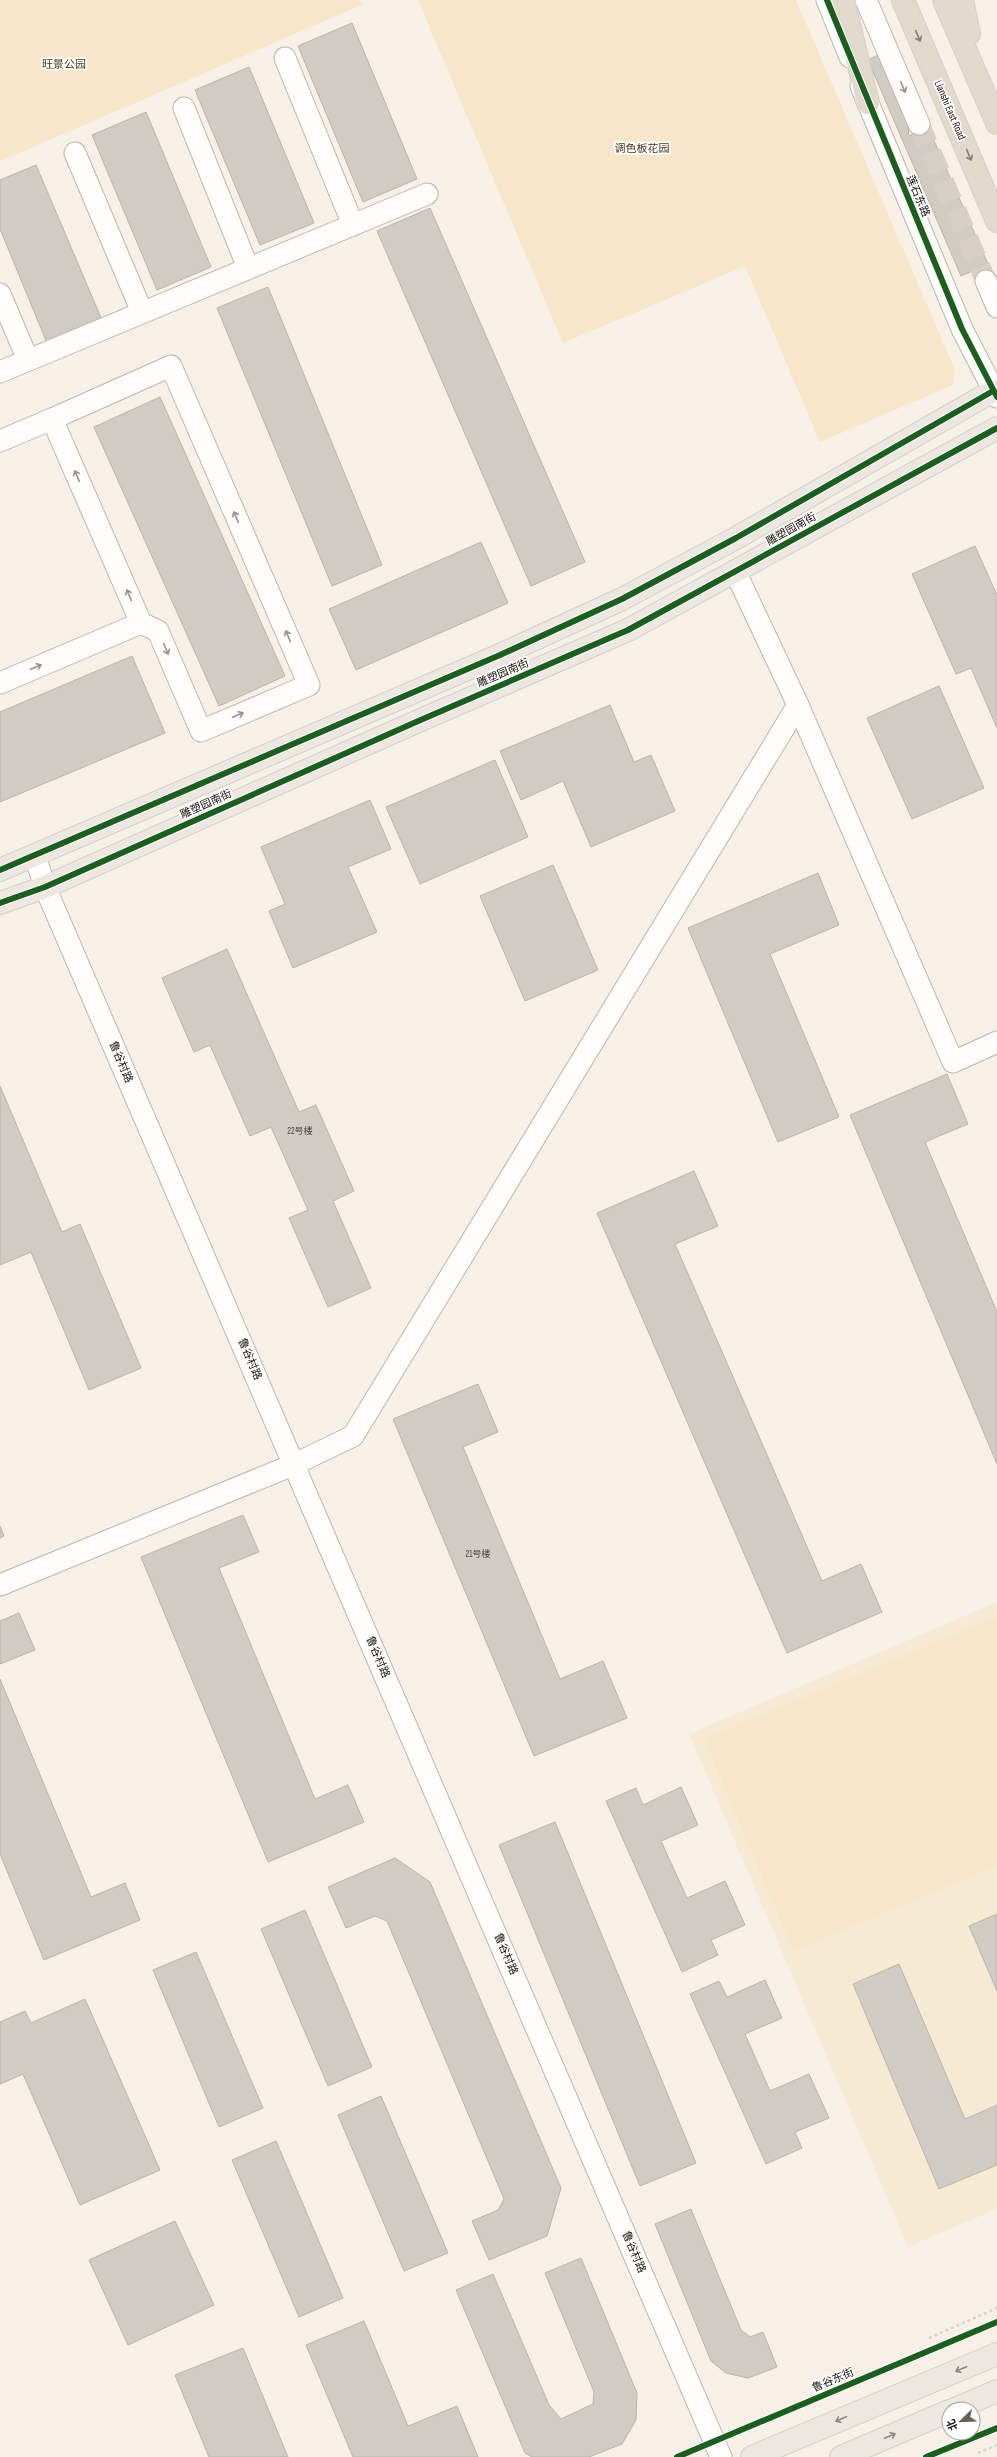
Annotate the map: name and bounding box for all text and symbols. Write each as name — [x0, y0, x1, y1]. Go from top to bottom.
one-way arrow — [915, 29, 922, 41]
park label: 旺景公园 — [42, 58, 86, 71]
street label: Lianshi East Road — [932, 78, 969, 142]
one-way arrow — [900, 81, 907, 93]
park label: 调色板花园 — [615, 142, 670, 155]
one-way arrow — [966, 149, 973, 161]
street label: 莲石东路 — [903, 173, 933, 219]
one-way arrow — [73, 470, 80, 482]
street label: 雕塑园南街 — [764, 510, 818, 548]
one-way arrow — [232, 511, 240, 523]
one-way arrow — [125, 590, 132, 602]
one-way arrow — [284, 631, 291, 643]
one-way arrow — [163, 642, 170, 654]
street label: 雕塑园南街 — [475, 656, 531, 690]
one-way arrow — [29, 663, 41, 671]
one-way arrow — [232, 711, 244, 718]
street label: 雕塑园南街 — [178, 787, 234, 821]
street label: 鲁谷村路 — [106, 1039, 136, 1085]
house number: 22号楼 — [287, 1126, 313, 1137]
street label: 鲁谷村路 — [235, 1336, 265, 1382]
house number: 21号楼 — [466, 1549, 490, 1560]
street label: 鲁谷村路 — [363, 1634, 393, 1680]
street label: 鲁谷村路 — [491, 1931, 521, 1977]
street label: 鲁谷村路 — [619, 2229, 649, 2275]
street label: 鲁谷东街 — [810, 2365, 856, 2395]
one-way arrow — [956, 2366, 968, 2373]
north arrow — [941, 2401, 981, 2441]
one-way arrow — [836, 2416, 848, 2424]
text: 北 — [944, 2417, 960, 2432]
one-way arrow — [883, 2432, 895, 2440]

